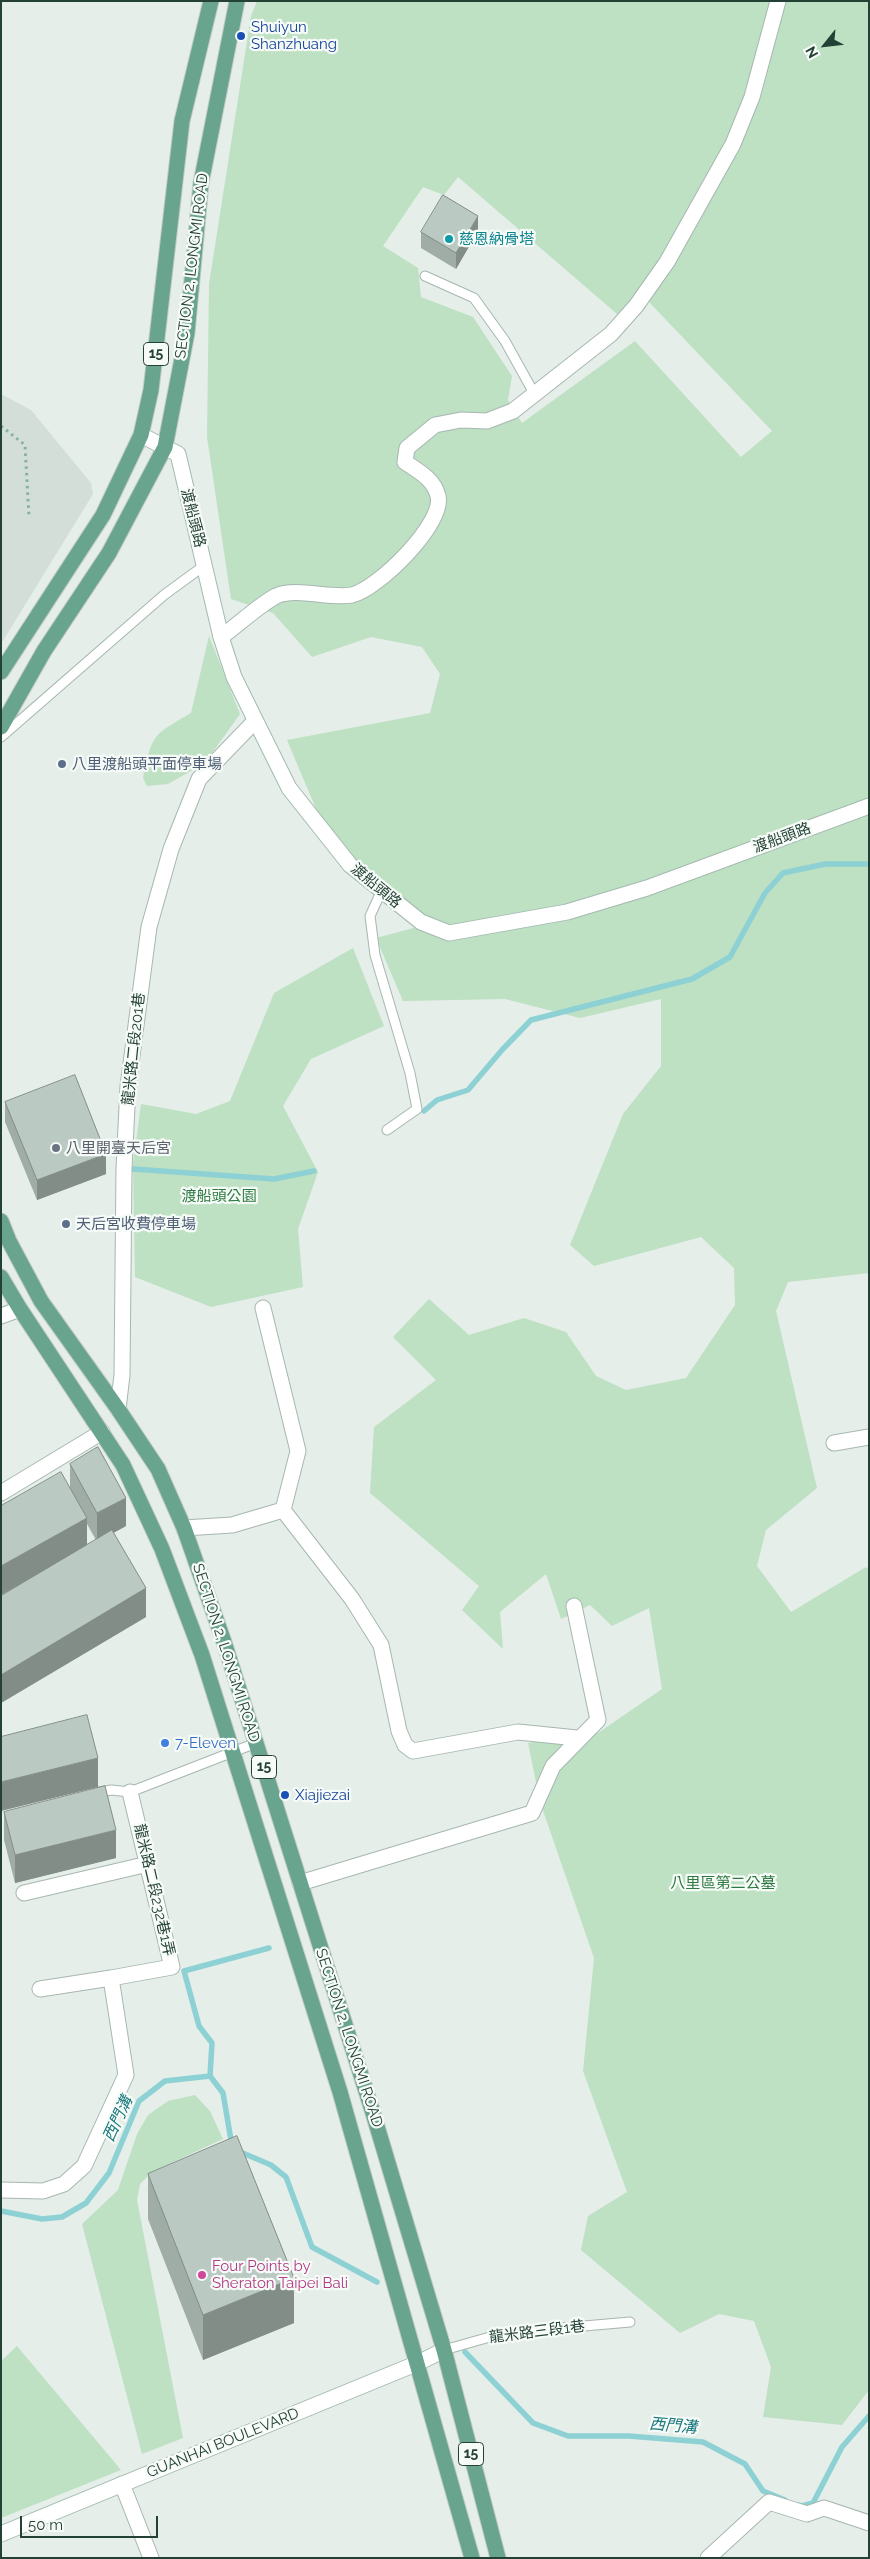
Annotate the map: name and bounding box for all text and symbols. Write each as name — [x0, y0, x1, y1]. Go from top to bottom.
place label: Shuiyun Shanzhuang — [251, 18, 337, 53]
north arrow — [800, 20, 850, 70]
marker: Shuiyun Shanzhuang — [235, 30, 247, 42]
text: N — [802, 44, 821, 61]
street label: SECTION 2, LONGMI ROAD — [172, 172, 212, 360]
place label: 慈恩納骨塔 — [459, 230, 534, 248]
marker: 慈恩納骨塔 — [443, 233, 455, 245]
road number: 15 — [144, 342, 168, 366]
street label: 渡船頭路 — [177, 487, 209, 549]
place label: 八里渡船頭平面停車場 — [72, 755, 222, 773]
marker: 八里渡船頭平面停車場 — [56, 758, 68, 770]
street label: 渡船頭路 — [751, 819, 813, 857]
street label: 渡船頭路 — [347, 860, 405, 912]
street label: 龍米路二段201巷 — [119, 992, 149, 1106]
place label: 八里開臺天后宮 — [66, 1139, 171, 1157]
marker: 八里開臺天后宮 — [50, 1142, 62, 1154]
park label: 渡船頭公園 — [182, 1187, 256, 1205]
place label: 天后宮收費停車場 — [76, 1215, 196, 1233]
marker: 天后宮收費停車場 — [60, 1218, 72, 1230]
street label: SECTION 2, LONGMI ROAD — [189, 1561, 263, 1745]
place label: 7-Eleven — [175, 1734, 236, 1752]
marker: 7-Eleven — [159, 1737, 171, 1749]
road number: 15 — [252, 1755, 276, 1778]
place label: Xiajiezai — [295, 1786, 350, 1804]
marker: Xiajiezai — [279, 1789, 291, 1801]
street label: 龍米路二段232巷1弄 — [130, 1822, 178, 1958]
park label: 八里區第二公墓 — [671, 1874, 775, 1892]
street label: SECTION 2, LONGMI ROAD — [312, 1946, 386, 2130]
water label: 西門溝 — [99, 2093, 137, 2145]
place label: Four Points by Sheraton Taipei Bali — [212, 2257, 348, 2292]
marker: Four Points by Sheraton Taipei Bali — [196, 2269, 208, 2281]
street label: 龍米路三段1巷 — [488, 2317, 586, 2347]
street label: GUANHAI BOULEVARD — [144, 2404, 302, 2482]
water label: 西門溝 — [648, 2414, 698, 2438]
road number: 15 — [458, 2442, 484, 2466]
scale bar — [22, 2506, 160, 2538]
text: 50 m — [28, 2516, 63, 2534]

